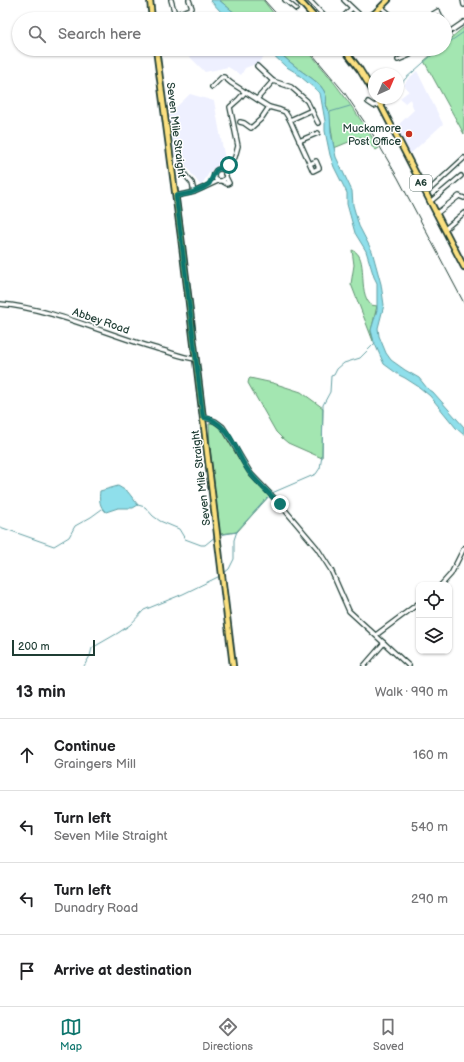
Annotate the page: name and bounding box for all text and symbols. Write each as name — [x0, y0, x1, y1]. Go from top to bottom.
search box — [12, 12, 452, 56]
icon: search — [26, 23, 48, 45]
text: Search here — [58, 25, 141, 44]
north arrow — [368, 68, 404, 104]
street label: Seven Mile Straight — [164, 82, 188, 179]
place label: Muckamore Post Office — [342, 122, 401, 148]
marker: Muckamore Post Office — [404, 129, 414, 139]
route start — [220, 156, 238, 174]
road number: A6 — [410, 175, 432, 191]
street label: Abbey Road — [71, 305, 131, 337]
street label: Seven Mile Straight — [189, 429, 213, 526]
route end — [271, 495, 289, 513]
map controls — [416, 582, 452, 654]
button: locate — [416, 582, 452, 618]
button: layers — [416, 618, 452, 654]
scale bar — [12, 638, 95, 657]
text: 200 m — [18, 640, 50, 653]
text: 13 min — [16, 682, 66, 702]
text: Walk · 990 m — [375, 684, 448, 700]
text: Continue — [54, 737, 116, 756]
icon: ahead — [16, 744, 38, 766]
text: 160 m — [413, 747, 448, 763]
text: Graingers Mill — [54, 756, 136, 772]
text: Turn left — [54, 809, 111, 828]
icon: left — [16, 816, 38, 838]
text: 540 m — [411, 819, 448, 835]
text: Seven Mile Straight — [54, 828, 168, 844]
text: Turn left — [54, 881, 111, 900]
icon: left — [16, 888, 38, 910]
text: 290 m — [411, 891, 448, 907]
text: Dunadry Road — [54, 900, 138, 916]
icon: arrive — [16, 960, 38, 982]
text: Arrive at destination — [54, 961, 192, 980]
tab: Map — [60, 1016, 82, 1053]
tab: Directions — [202, 1016, 253, 1053]
tab: Saved — [373, 1016, 404, 1053]

